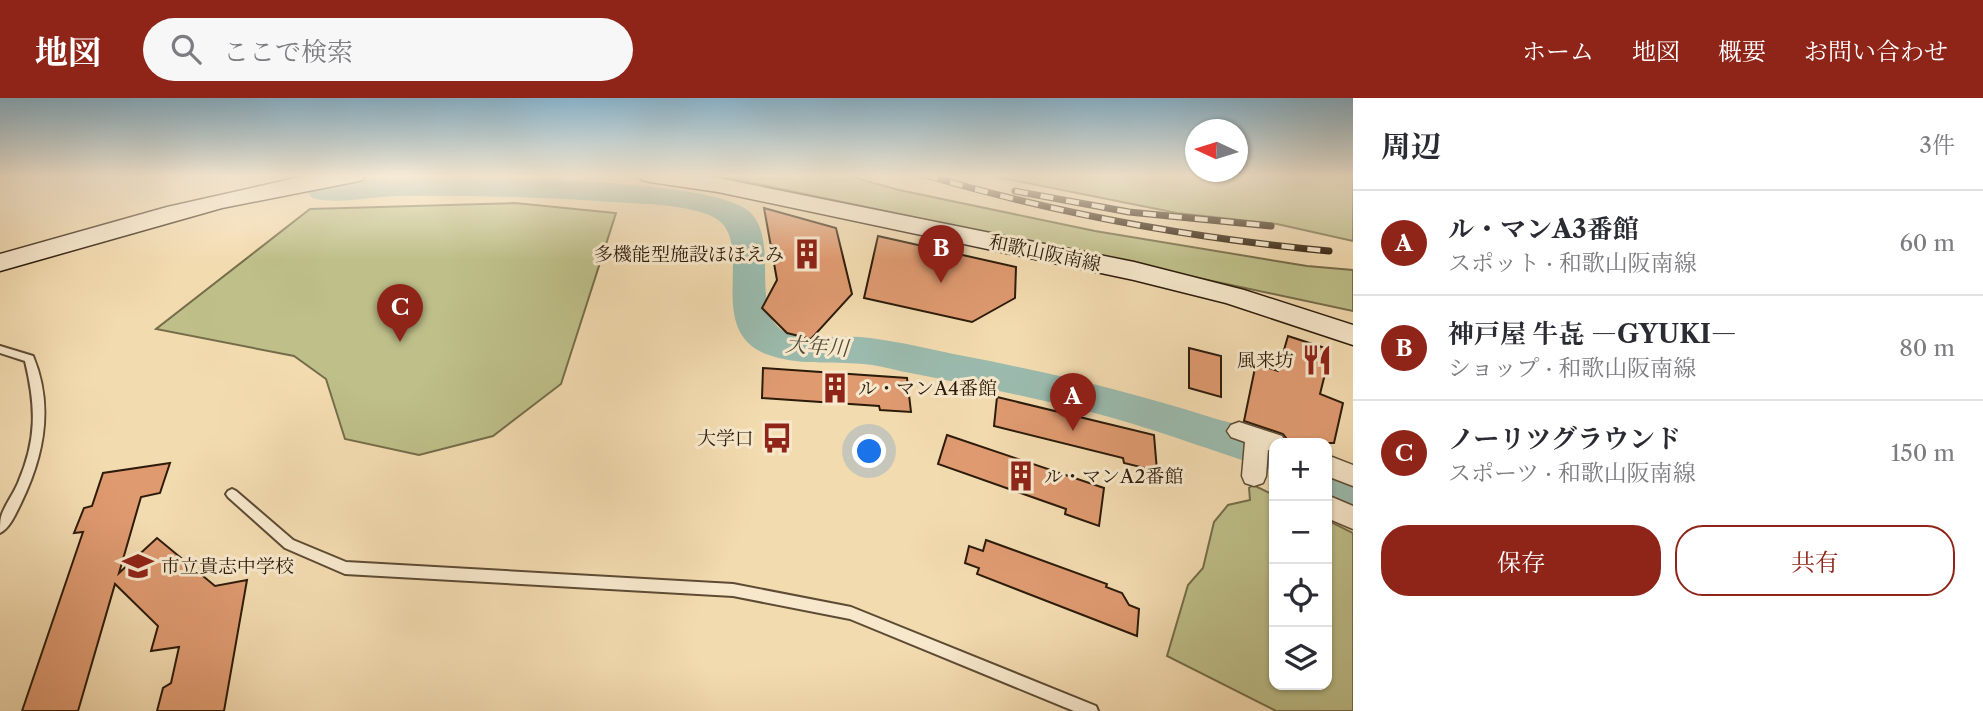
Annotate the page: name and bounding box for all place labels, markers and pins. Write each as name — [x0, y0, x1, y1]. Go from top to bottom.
pin: B — [918, 225, 964, 283]
building icon: 多機能型施設ほほえみ — [790, 237, 824, 271]
place label: 多機能型施設ほほえみ — [594, 243, 784, 266]
pin: C — [377, 284, 423, 342]
restaurant icon: 風来坊 — [1300, 343, 1334, 377]
place label: 風来坊 — [1237, 349, 1294, 372]
building icon: ル・マンA4番館 — [818, 371, 852, 405]
pin: A — [1050, 373, 1096, 431]
place label: ル・マンA4番館 — [858, 377, 997, 400]
bus stop icon: 大学口 — [760, 421, 794, 455]
place label: 大学口 — [697, 427, 754, 450]
building icon: ル・マンA2番館 — [1004, 459, 1038, 493]
place label: ル・マンA2番館 — [1044, 465, 1183, 488]
school or university icon: 市立貴志中学校 — [121, 549, 155, 583]
place label: 市立貴志中学校 — [161, 555, 294, 578]

